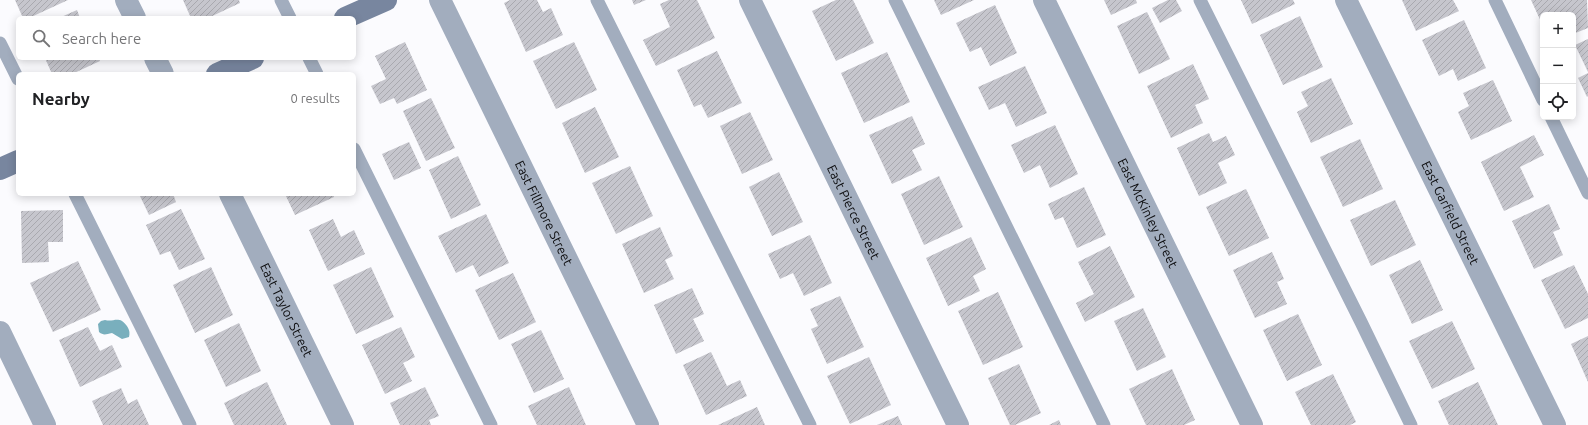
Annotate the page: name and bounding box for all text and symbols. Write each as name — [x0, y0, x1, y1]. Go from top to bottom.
map controls — [1540, 12, 1576, 120]
button: + — [1540, 12, 1576, 48]
search box — [16, 16, 356, 60]
icon: search — [30, 27, 52, 49]
text: Search here — [62, 30, 141, 47]
button: − — [1540, 48, 1576, 84]
button: locate — [1540, 84, 1576, 120]
text: Nearby — [32, 89, 90, 108]
text: 0 results — [290, 91, 340, 105]
street label: East McKinley Street — [1116, 156, 1181, 270]
street label: East Fillmore Street — [513, 158, 576, 268]
street label: East Garfield Street — [1419, 159, 1482, 267]
street label: East Pierce Street — [825, 163, 883, 261]
street label: East Taylor Street — [258, 261, 316, 359]

